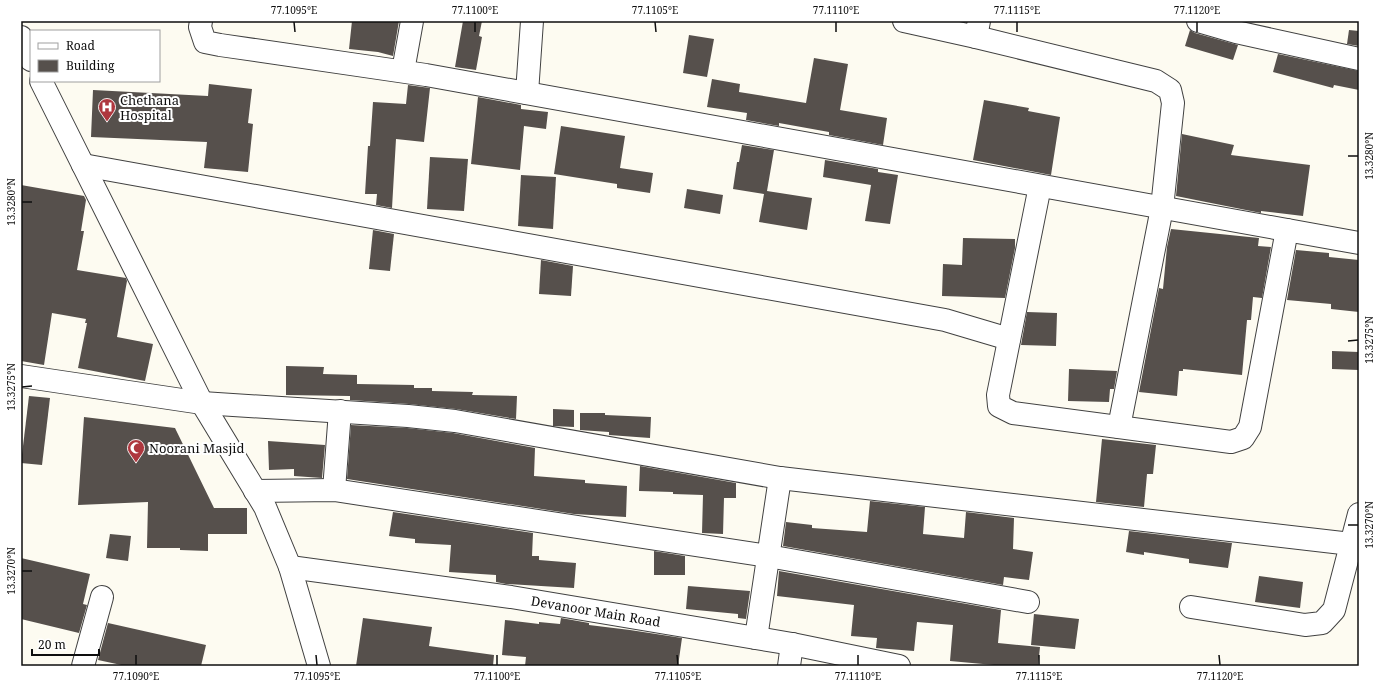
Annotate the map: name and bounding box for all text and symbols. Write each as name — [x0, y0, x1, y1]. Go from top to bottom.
text: 77.1095°E — [271, 3, 317, 17]
text: 77.1100°E — [452, 3, 498, 17]
text: 77.1105°E — [632, 3, 678, 17]
text: 77.1110°E — [813, 3, 859, 17]
text: 77.1115°E — [994, 3, 1040, 17]
text: 77.1120°E — [1174, 3, 1220, 17]
legend — [30, 30, 160, 82]
text: Road — [66, 37, 96, 54]
text: Building — [66, 57, 115, 74]
place label: Chethana Hospital — [120, 91, 179, 124]
hospital icon: Chethana Hospital — [97, 97, 117, 122]
text: 13.3280°N — [1362, 132, 1376, 180]
text: 13.3280°N — [4, 178, 18, 226]
text: 13.3275°N — [1362, 316, 1376, 364]
text: 13.3275°N — [4, 363, 18, 411]
mosque icon: Noorani Masjid — [126, 438, 146, 463]
place label: Noorani Masjid — [149, 439, 244, 457]
text: 13.3270°N — [1362, 501, 1376, 549]
text: 13.3270°N — [4, 547, 18, 595]
street label: Devanoor Main Road — [530, 591, 662, 631]
scale bar — [32, 631, 99, 657]
text: 20 m — [38, 636, 66, 653]
text: 77.1090°E — [113, 669, 159, 683]
text: 77.1095°E — [294, 669, 340, 683]
text: 77.1100°E — [474, 669, 520, 683]
text: 77.1105°E — [655, 669, 701, 683]
text: 77.1110°E — [835, 669, 881, 683]
text: 77.1115°E — [1016, 669, 1062, 683]
text: 77.1120°E — [1197, 669, 1243, 683]

